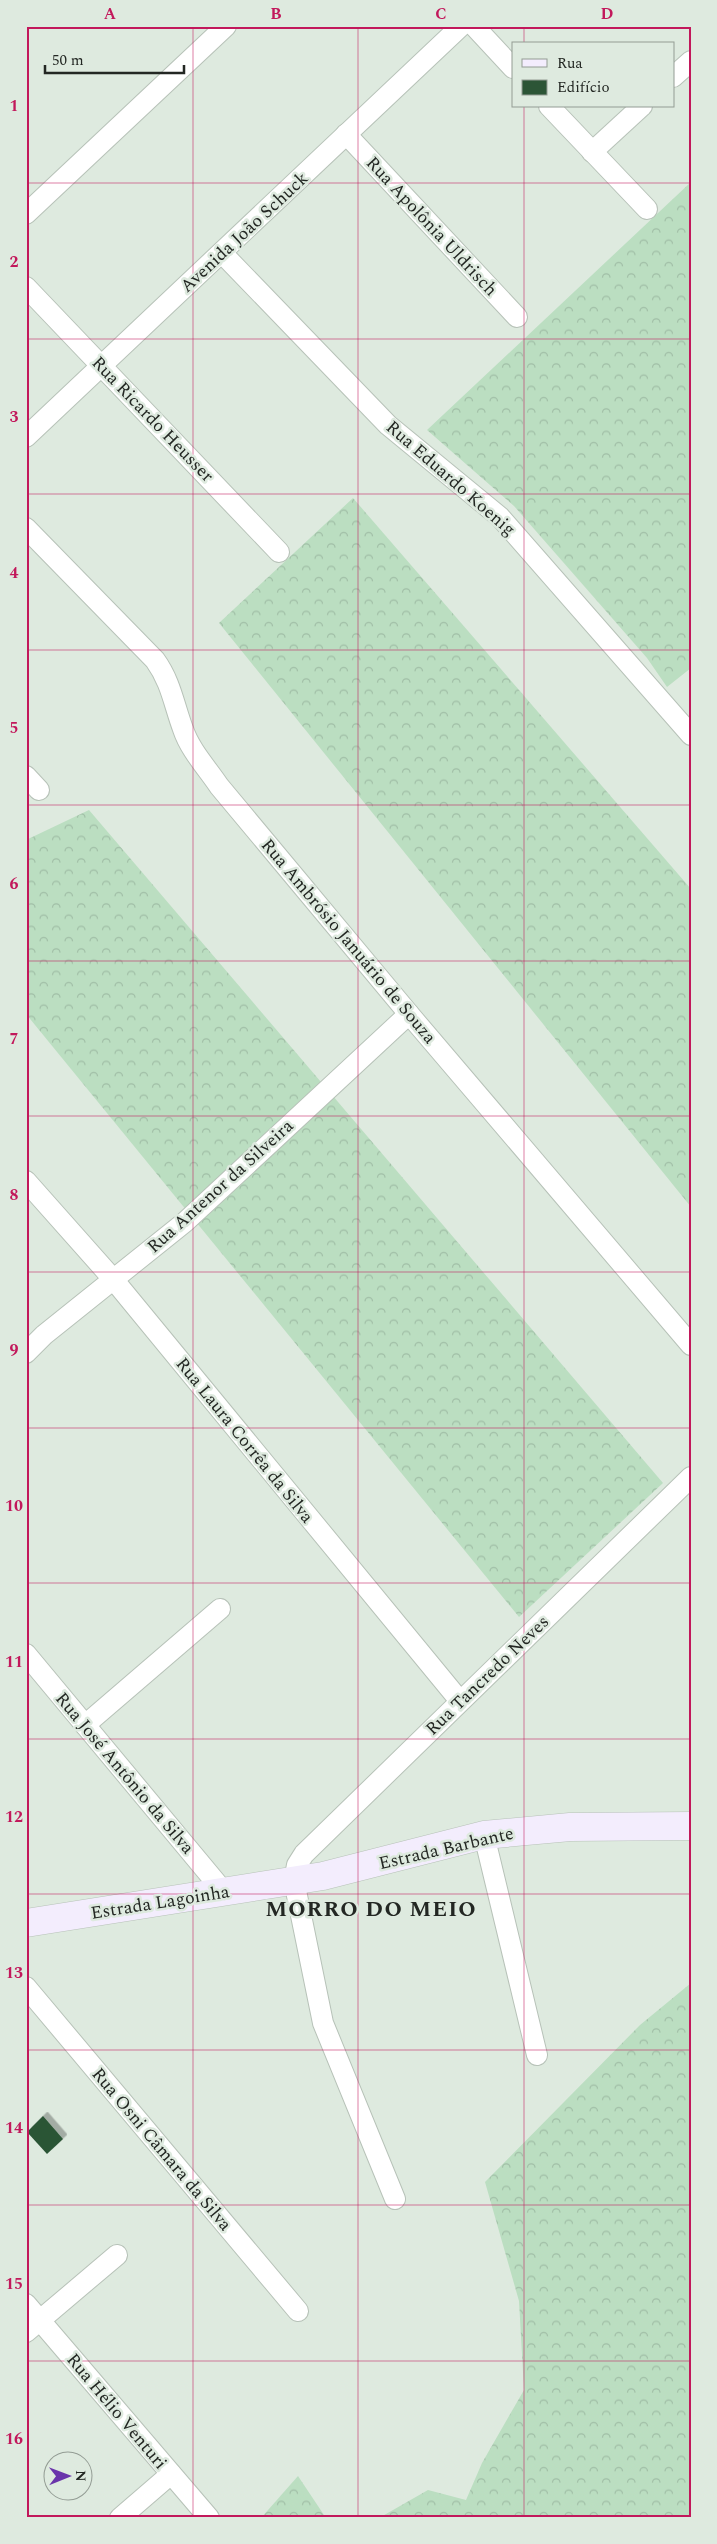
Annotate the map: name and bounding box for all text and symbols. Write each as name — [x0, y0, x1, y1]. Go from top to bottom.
text: A — [104, 2, 117, 26]
text: B — [270, 2, 282, 26]
text: C — [435, 2, 447, 26]
text: D — [601, 2, 614, 26]
scale bar — [45, 42, 184, 74]
legend — [512, 42, 674, 108]
text: 50 m — [52, 49, 84, 72]
text: Rua — [557, 52, 583, 75]
text: Edifício — [557, 76, 610, 99]
text: 1 — [10, 94, 18, 118]
street label: Rua Apolônia Uldrisch — [360, 150, 504, 302]
street label: Avenida João Schuck — [174, 166, 315, 299]
text: 2 — [10, 250, 19, 274]
street label: Rua Ricardo Heusser — [85, 350, 220, 489]
text: 3 — [10, 405, 19, 429]
street label: Rua Eduardo Koenig — [380, 414, 522, 542]
text: 4 — [10, 561, 19, 585]
text: 5 — [10, 716, 18, 740]
street label: Rua Ambrósio Januário de Souza — [254, 833, 443, 1050]
text: 6 — [10, 872, 19, 896]
text: 7 — [10, 1027, 19, 1051]
street label: Rua Antenor da Silveira — [141, 1113, 300, 1260]
text: 8 — [10, 1183, 19, 1207]
text: 9 — [10, 1338, 19, 1362]
street label: Rua Laura Corrêa da Silva — [169, 1352, 320, 1529]
text: 10 — [5, 1494, 23, 1518]
street label: Rua Tancredo Neves — [419, 1609, 555, 1742]
text: 11 — [5, 1650, 23, 1674]
street label: Rua José Antônio da Silva — [49, 1686, 201, 1860]
text: 12 — [5, 1805, 23, 1829]
street label: Estrada Barbante — [376, 1820, 516, 1877]
street label: Estrada Lagoinha — [89, 1878, 232, 1927]
district label: MORRO DO MEIO — [265, 1893, 477, 1926]
text: 13 — [5, 1961, 23, 1985]
street label: Rua Osni Câmara da Silva — [85, 2062, 238, 2237]
text: 14 — [5, 2116, 23, 2140]
text: 15 — [5, 2272, 23, 2296]
street label: Rua Hélio Venturi — [60, 2347, 173, 2475]
text: 16 — [5, 2427, 23, 2451]
north arrow — [42, 2452, 92, 2502]
text: N — [70, 2470, 91, 2482]

